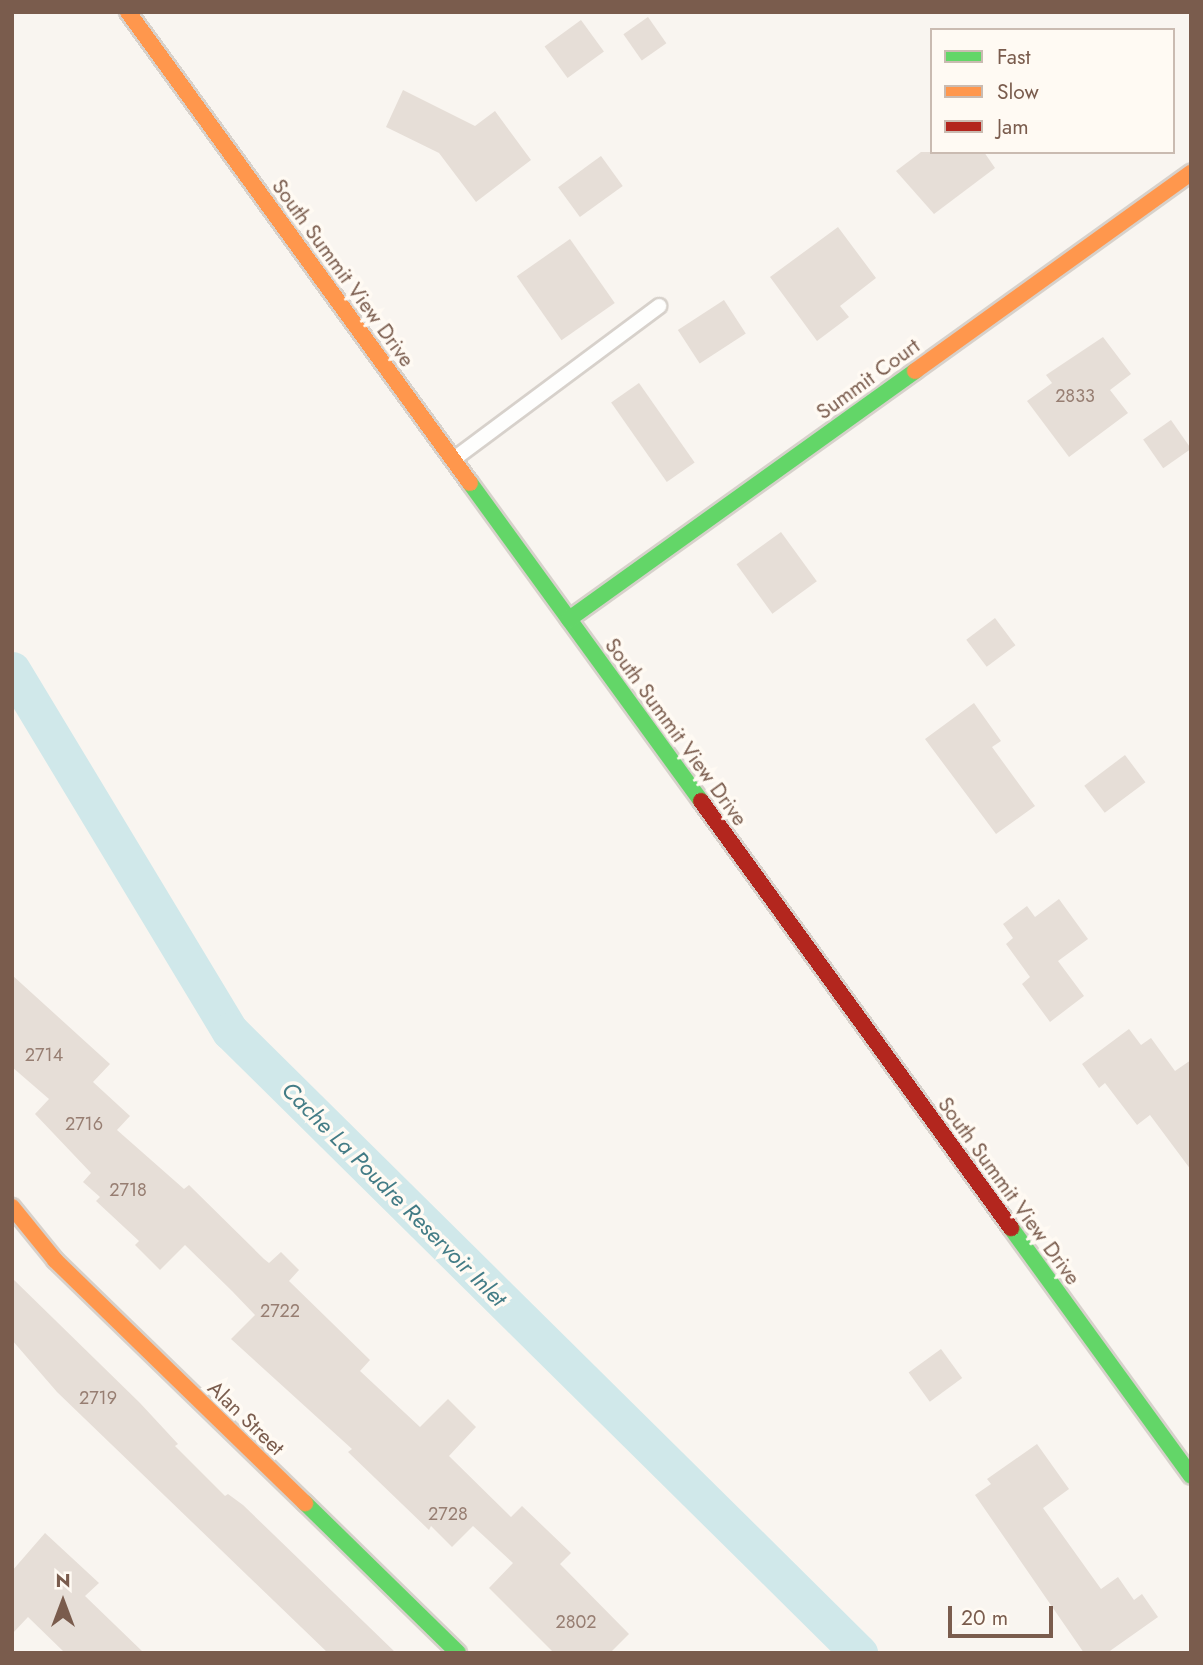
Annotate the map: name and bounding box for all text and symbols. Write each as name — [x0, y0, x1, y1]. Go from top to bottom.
legend — [930, 28, 1175, 154]
text: Fast — [997, 42, 1030, 72]
text: Slow — [997, 77, 1039, 107]
text: Jam — [997, 112, 1029, 142]
street label: South Summit View Drive — [267, 174, 419, 372]
street label: Summit Court — [812, 333, 924, 425]
house number: 2833 — [1055, 385, 1095, 407]
street label: South Summit View Drive — [600, 633, 752, 831]
house number: 2714 — [25, 1044, 63, 1066]
water label: Cache La Poudre Reservoir Inlet — [276, 1076, 512, 1312]
street label: South Summit View Drive — [933, 1092, 1085, 1290]
house number: 2716 — [65, 1113, 103, 1135]
house number: 2718 — [109, 1179, 147, 1201]
house number: 2722 — [260, 1300, 300, 1322]
street label: Alan Street — [203, 1376, 289, 1460]
house number: 2719 — [79, 1387, 117, 1409]
house number: 2728 — [428, 1503, 468, 1525]
north arrow — [28, 1567, 98, 1637]
text: N — [55, 1567, 71, 1594]
scale bar — [951, 1592, 1056, 1636]
text: 20 m — [961, 1603, 1008, 1633]
house number: 2802 — [555, 1611, 597, 1633]

